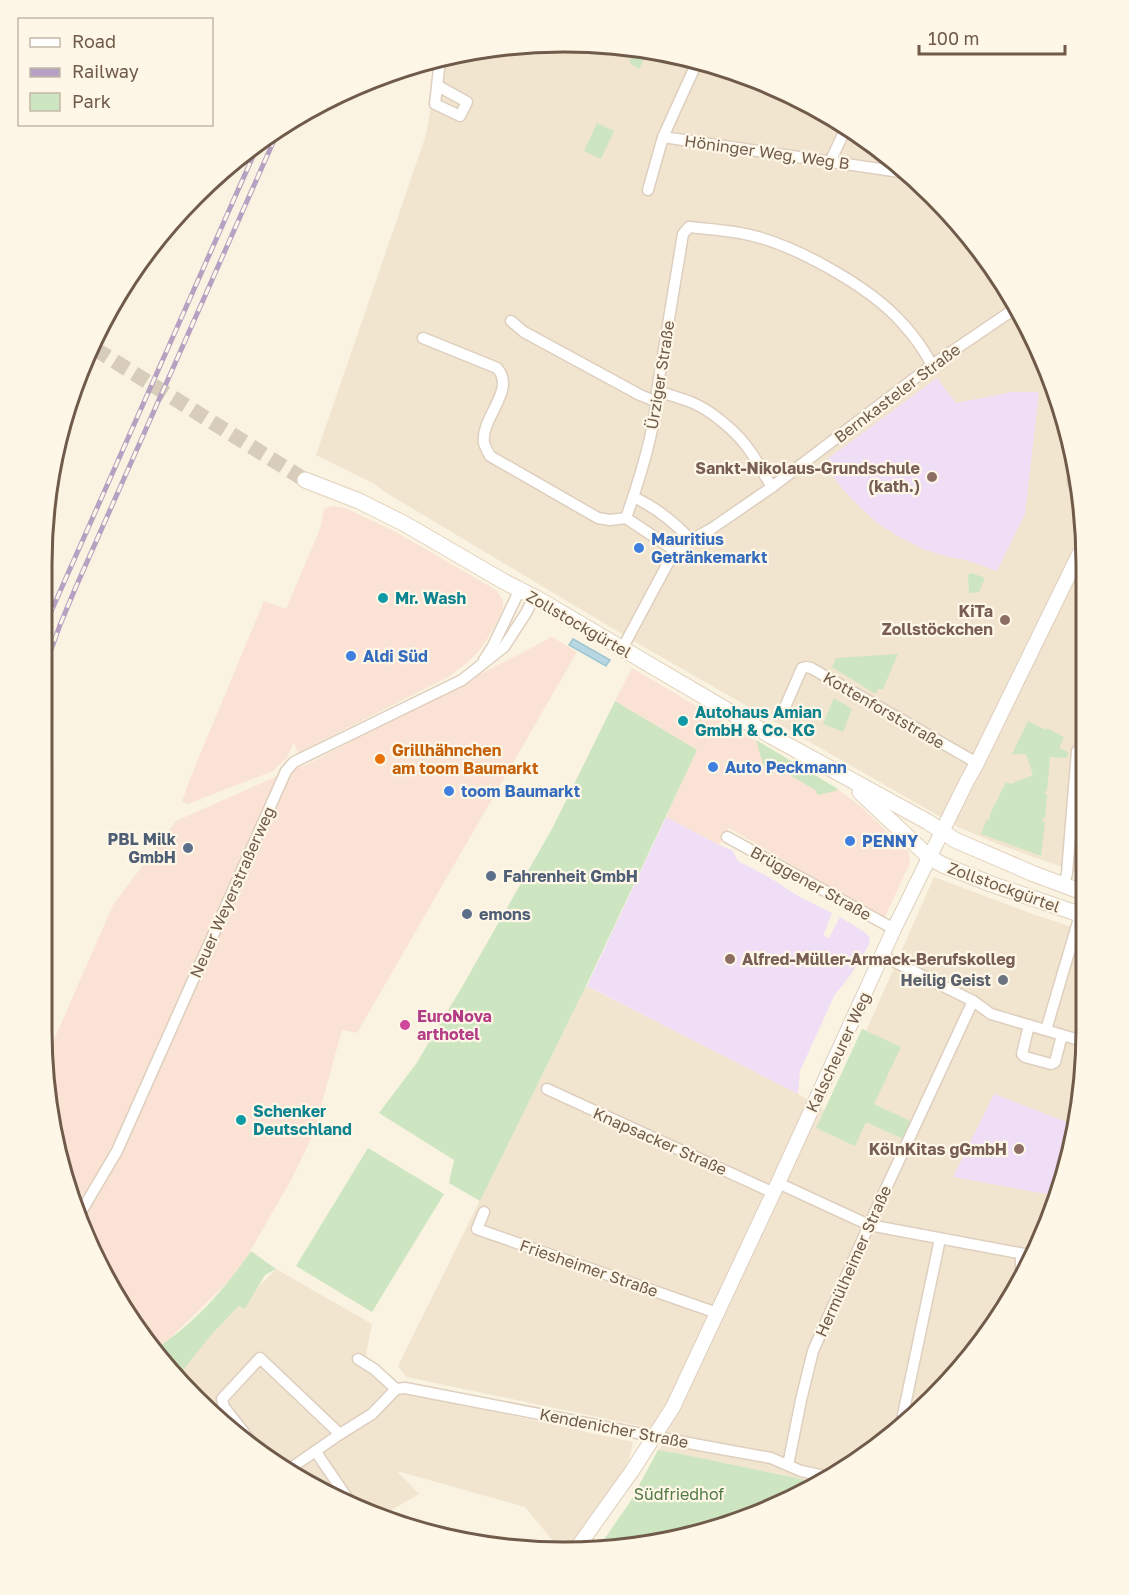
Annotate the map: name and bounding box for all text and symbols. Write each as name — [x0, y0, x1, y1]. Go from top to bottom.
legend — [18, 18, 213, 126]
scale bar — [919, 18, 1064, 56]
text: 100 m — [928, 27, 979, 49]
text: Road — [72, 30, 116, 52]
text: Railway — [72, 60, 139, 82]
text: Park — [72, 90, 111, 112]
street label: Höninger Weg, Weg B — [683, 131, 851, 173]
street label: Ürziger Straße — [642, 319, 678, 431]
street label: Bernkasteler Straße — [830, 339, 964, 447]
place label: Sankt-Nikolaus-Grundschule (kath.) — [695, 458, 920, 496]
marker: Sankt-Nikolaus-Grundschule (kath.) — [925, 470, 939, 484]
place label: Mauritius Getränkemarkt — [651, 529, 767, 567]
marker: Mauritius Getränkemarkt — [632, 541, 646, 555]
street label: Zollstockgürtel — [523, 586, 635, 662]
place label: Mr. Wash — [395, 588, 466, 608]
marker: Mr. Wash — [376, 591, 390, 605]
place label: KiTa Zollstöckchen — [882, 601, 993, 639]
marker: KiTa Zollstöckchen — [998, 613, 1012, 627]
place label: Aldi Süd — [363, 646, 428, 666]
marker: Aldi Süd — [344, 649, 358, 663]
street label: Kottenforststraße — [820, 667, 948, 753]
place label: Autohaus Amian GmbH & Co. KG — [695, 702, 822, 740]
marker: Autohaus Amian GmbH & Co. KG — [676, 714, 690, 728]
place label: Grillhähnchen am toom Baumarkt — [392, 740, 538, 778]
marker: Grillhähnchen am toom Baumarkt — [373, 752, 387, 766]
place label: Auto Peckmann — [725, 757, 847, 777]
marker: Auto Peckmann — [706, 760, 720, 774]
place label: toom Baumarkt — [461, 781, 580, 801]
marker: toom Baumarkt — [442, 784, 456, 798]
street label: Neuer Weyerstraßerweg — [185, 803, 279, 981]
place label: PBL Milk GmbH — [108, 829, 177, 867]
place label: PENNY — [862, 831, 919, 851]
marker: PENNY — [843, 834, 857, 848]
marker: PBL Milk GmbH — [181, 841, 195, 855]
street label: Brüggener Straße — [747, 842, 875, 924]
street label: Zollstockgürtel — [945, 857, 1063, 917]
place label: Fahrenheit GmbH — [503, 866, 638, 886]
marker: Fahrenheit GmbH — [484, 869, 498, 883]
place label: emons — [479, 904, 531, 924]
marker: emons — [460, 907, 474, 921]
place label: Alfred-Müller-Armack-Berufskolleg — [742, 949, 1016, 969]
marker: Alfred-Müller-Armack-Berufskolleg — [723, 952, 737, 966]
place label: Heilig Geist — [901, 970, 991, 990]
marker: Heilig Geist — [996, 973, 1010, 987]
street label: Kalscheurer Weg — [801, 989, 875, 1115]
place label: EuroNova arthotel — [417, 1006, 492, 1044]
marker: EuroNova arthotel — [398, 1018, 412, 1032]
place label: Schenker Deutschland — [253, 1101, 352, 1139]
street label: Knapsacker Straße — [590, 1103, 730, 1179]
marker: Schenker Deutschland — [234, 1113, 248, 1127]
place label: KölnKitas gGmbH — [869, 1139, 1007, 1159]
marker: KölnKitas gGmbH — [1012, 1142, 1026, 1156]
street label: Hermülheimer Straße — [811, 1182, 895, 1340]
street label: Friesheimer Straße — [517, 1235, 661, 1301]
street label: Kendenicher Straße — [538, 1404, 690, 1452]
park label: Südfriedhof — [634, 1484, 724, 1504]

